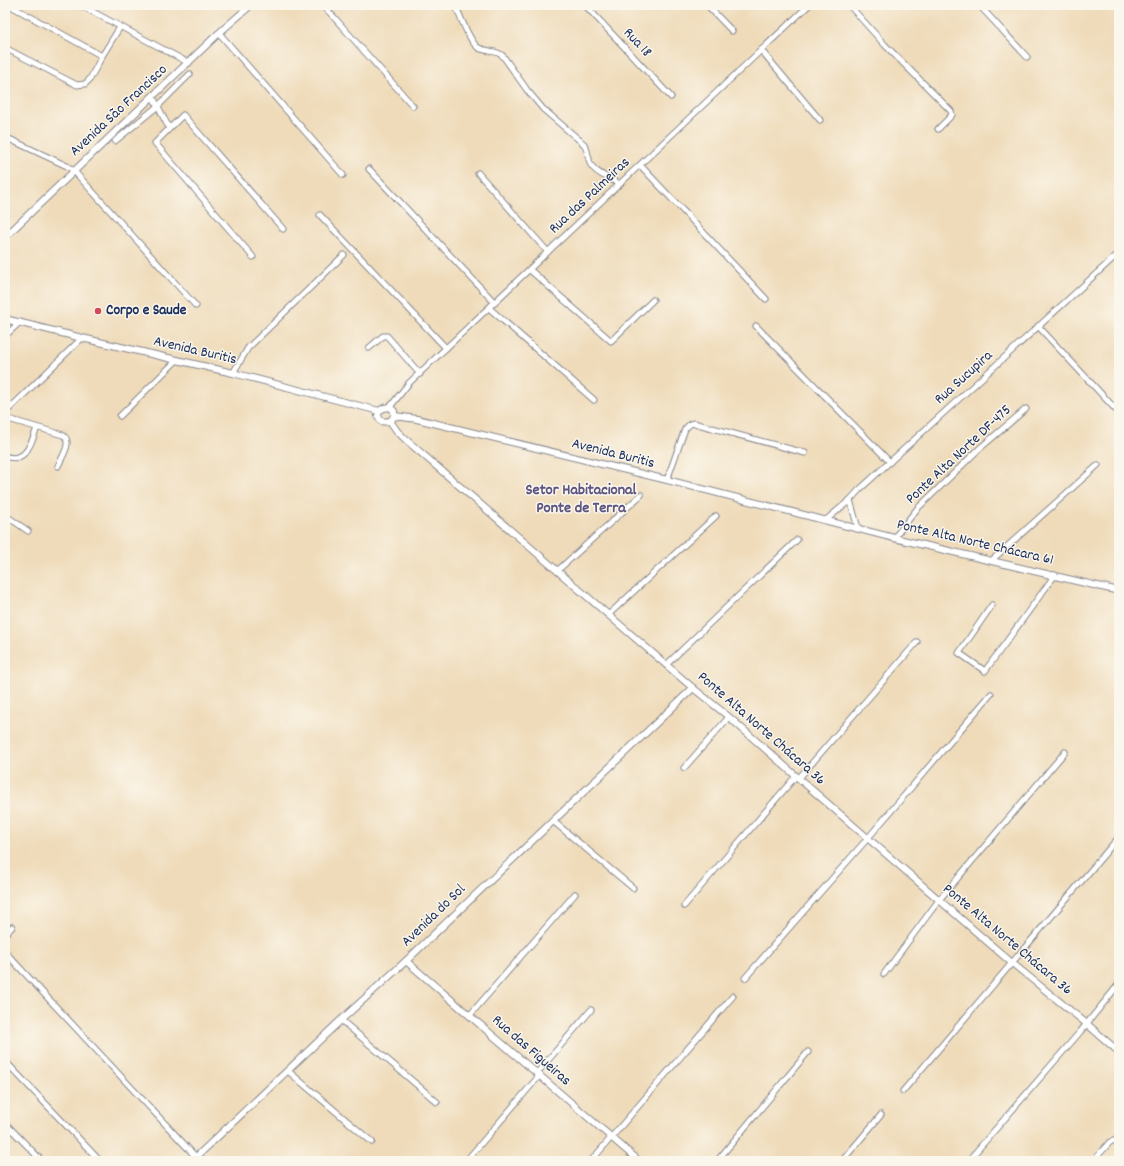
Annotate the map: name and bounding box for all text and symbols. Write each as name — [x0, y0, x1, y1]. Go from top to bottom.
street label: Rua 18 — [618, 23, 656, 63]
street label: Avenida São Francisco — [65, 60, 173, 162]
street label: Rua das Palmeiras — [544, 152, 636, 240]
place label: Corpo e Saude — [106, 300, 187, 322]
marker: Corpo e Saude — [93, 306, 103, 316]
street label: Avenida Buritis — [151, 331, 239, 371]
street label: Rua Sucupira — [930, 345, 999, 410]
street label: Ponte Alta Norte DF-475 — [901, 400, 1017, 510]
street label: Avenida Buritis — [569, 433, 657, 475]
district label: Setor Habitacional Ponte de Terra — [526, 479, 637, 520]
street label: Ponte Alta Norte Chácara 61 — [894, 514, 1056, 572]
street label: Ponte Alta Norte Chácara 36 — [692, 667, 830, 791]
street label: Avenida do Sol — [397, 879, 472, 952]
street label: Ponte Alta Norte Chácara 36 — [937, 879, 1077, 1001]
street label: Rua das Figueiras — [487, 1010, 575, 1092]

